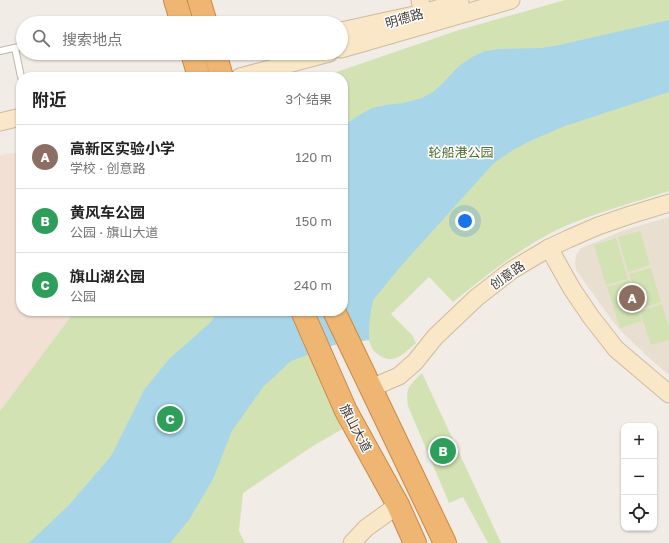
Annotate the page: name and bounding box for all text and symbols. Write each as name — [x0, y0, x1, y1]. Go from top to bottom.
street label: 明德路 — [383, 5, 425, 31]
search box — [16, 16, 348, 60]
icon: search — [30, 27, 52, 49]
text: 搜索地点 — [62, 30, 122, 48]
text: 附近 — [32, 89, 66, 110]
text: 3个结果 — [285, 91, 332, 107]
text: 高新区实验小学 — [70, 139, 175, 157]
park label: 轮船港公园 — [428, 144, 494, 160]
text: A — [40, 149, 50, 165]
text: 120 m — [295, 149, 332, 165]
text: 学校 · 创意路 — [70, 160, 145, 176]
text: 黄风车公园 — [70, 203, 145, 221]
your location — [455, 211, 475, 231]
text: B — [40, 213, 50, 229]
text: 150 m — [295, 213, 332, 229]
text: 公园 · 旗山大道 — [70, 224, 158, 240]
street label: 创意路 — [486, 257, 528, 293]
text: 旗山湖公园 — [70, 267, 145, 285]
text: C — [40, 277, 50, 293]
text: 240 m — [294, 277, 332, 293]
pin: A — [619, 283, 645, 313]
text: 公园 — [70, 288, 96, 304]
street label: 旗山大道 — [337, 401, 375, 455]
pin: C — [157, 404, 183, 434]
map controls — [621, 423, 657, 531]
button: + — [621, 423, 657, 459]
pin: B — [430, 436, 456, 466]
button: − — [621, 459, 657, 495]
button: locate — [621, 495, 657, 531]

